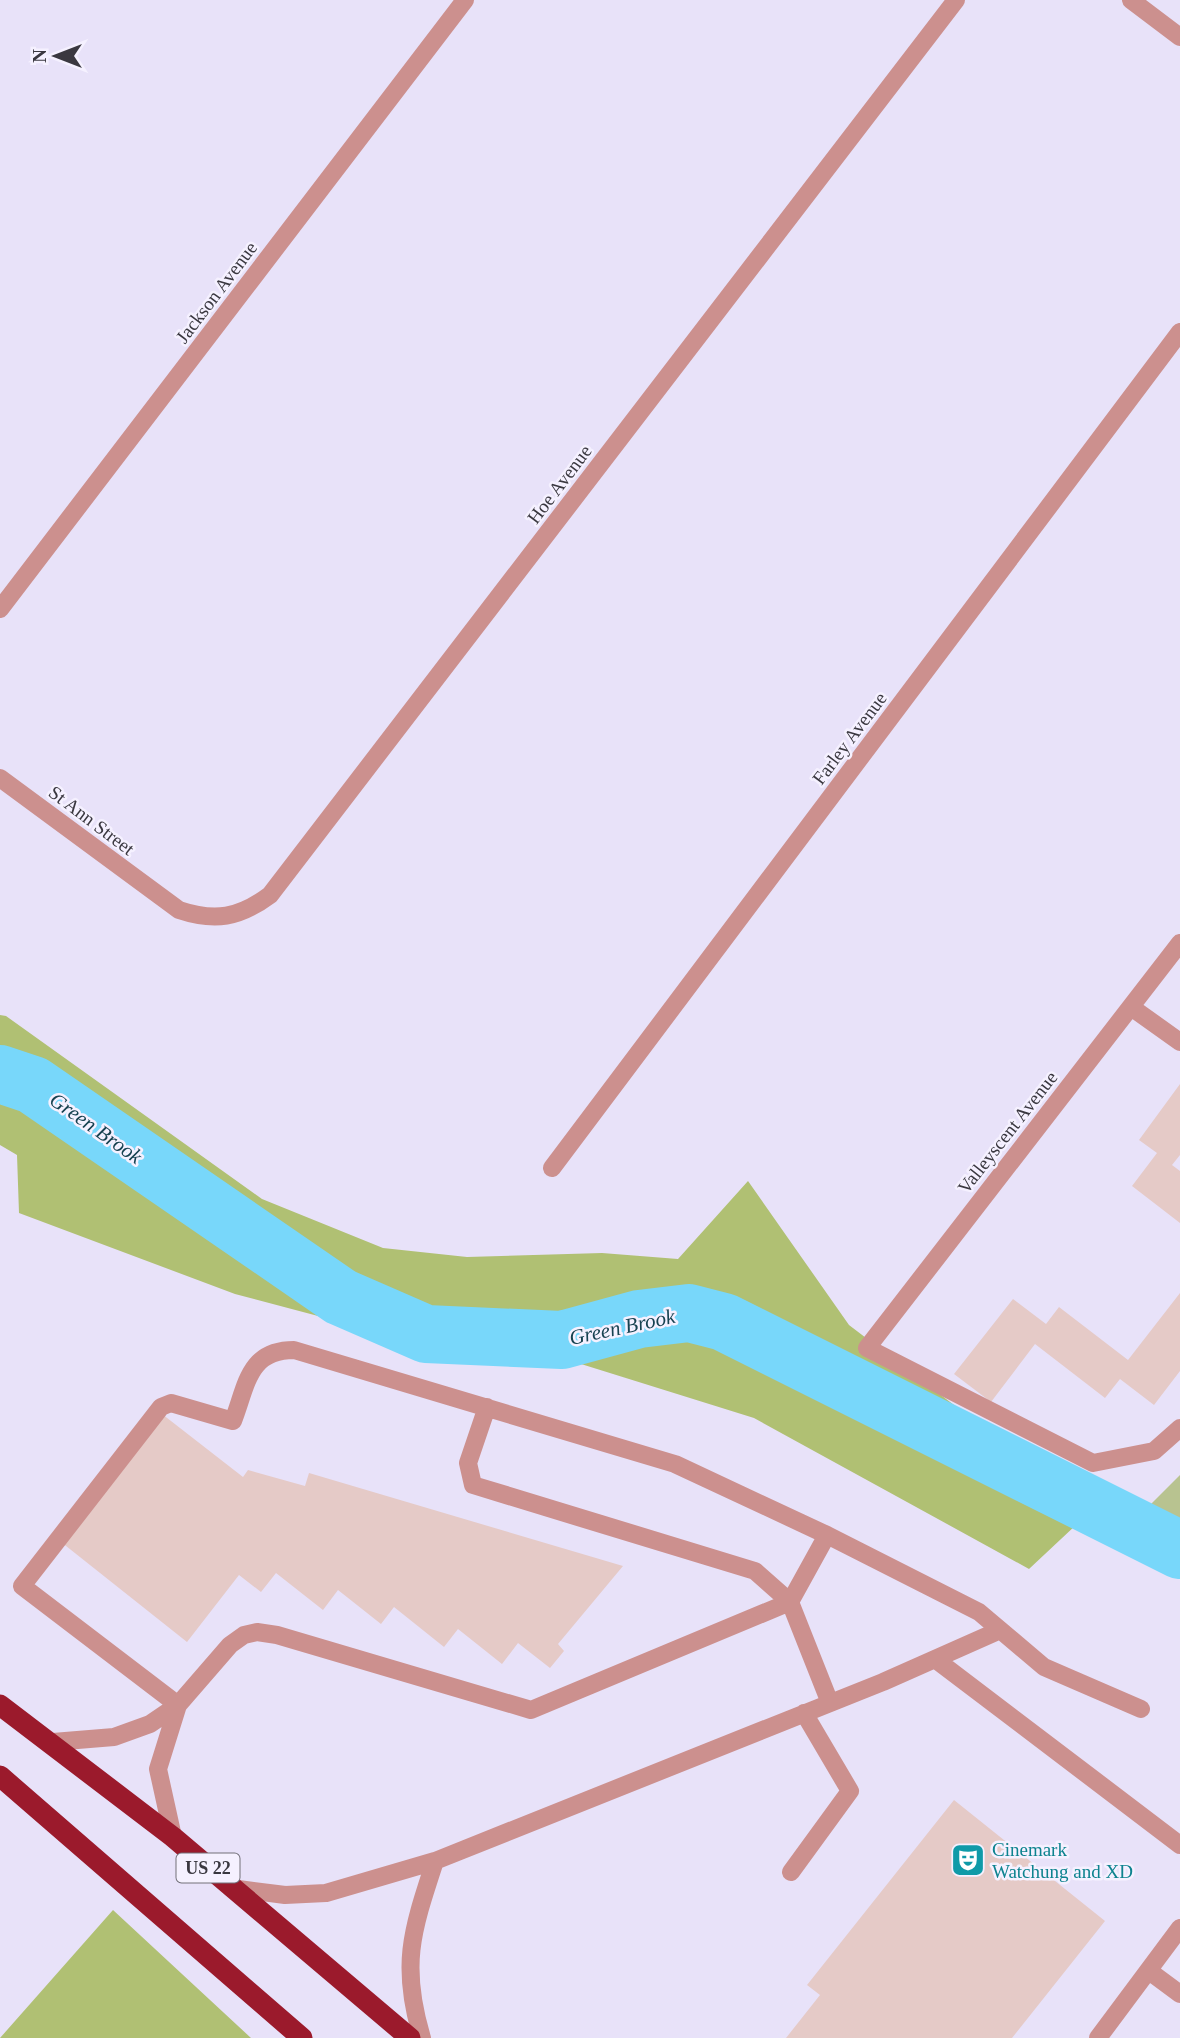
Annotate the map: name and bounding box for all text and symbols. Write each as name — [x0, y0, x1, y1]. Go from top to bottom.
north arrow — [21, 21, 91, 91]
text: N — [29, 49, 50, 63]
street label: Jackson Avenue — [171, 237, 261, 347]
street label: Hoe Avenue — [523, 441, 596, 528]
street label: Farley Avenue — [808, 688, 891, 789]
street label: St Ann Street — [45, 782, 139, 860]
street label: Valleyscent Avenue — [953, 1067, 1062, 1197]
water label: Green Brook — [45, 1087, 147, 1169]
water label: Green Brook — [567, 1304, 678, 1350]
place label: Cinemark Watchung and XD — [992, 1839, 1133, 1882]
theatre icon: Cinemark Watchung and XD — [949, 1841, 987, 1879]
road number: US 22 — [176, 1854, 240, 1882]

